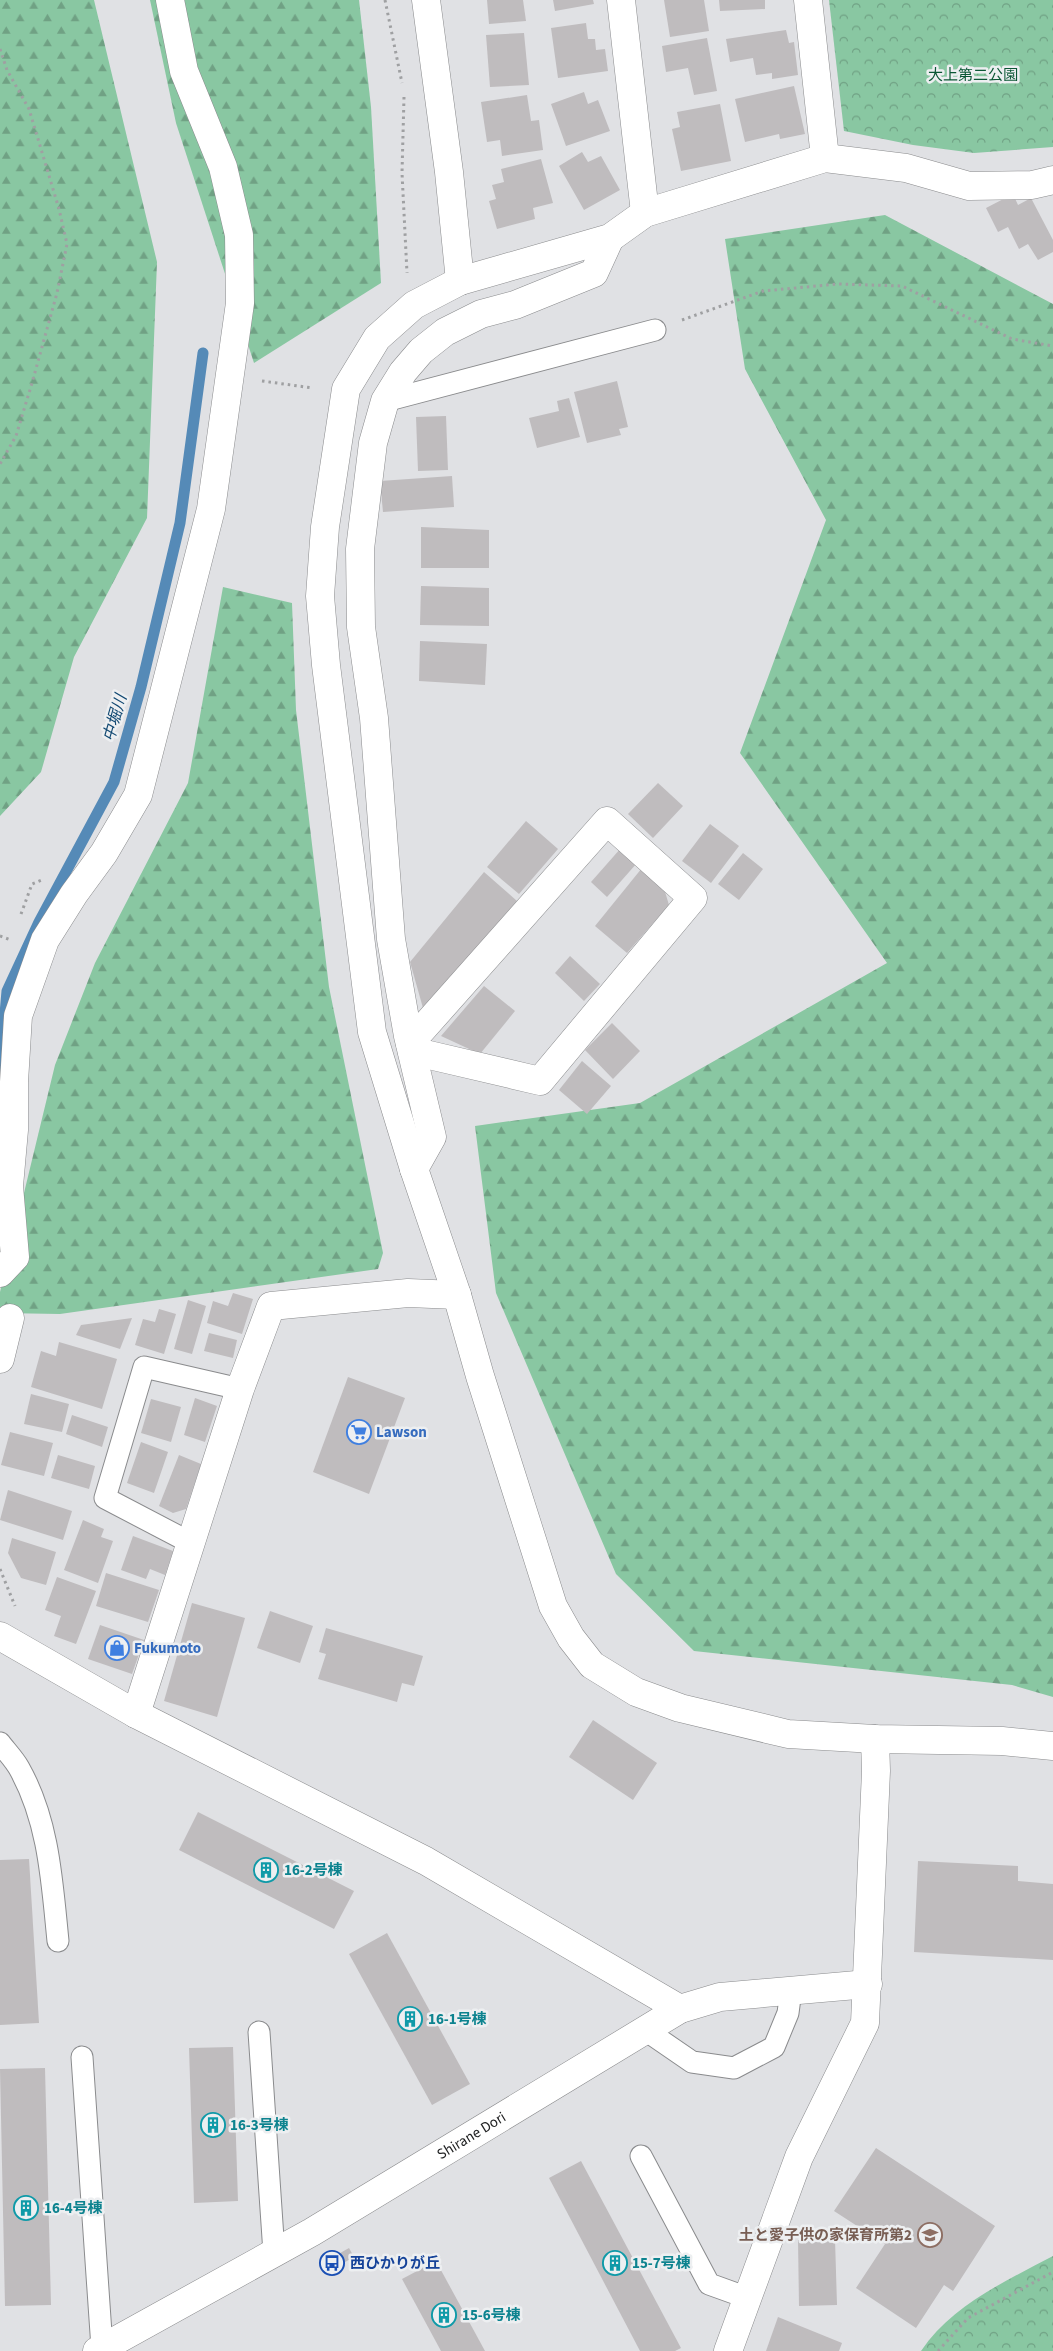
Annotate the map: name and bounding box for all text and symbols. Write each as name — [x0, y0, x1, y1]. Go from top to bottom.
park label: 大上第二公園 — [928, 65, 1018, 86]
water label: 中堀川 — [98, 690, 133, 744]
supermarket icon: Lawson — [346, 1419, 372, 1445]
place label: Lawson — [376, 1422, 427, 1443]
shop icon: Fukumoto — [104, 1635, 130, 1661]
place label: Fukumoto — [134, 1638, 201, 1659]
building icon: 16-2号棟 — [253, 1857, 279, 1883]
place label: 16-2号棟 — [284, 1860, 343, 1881]
building icon: 16-1号棟 — [397, 2006, 423, 2032]
place label: 16-1号棟 — [428, 2009, 487, 2030]
street label: Shirane Dori — [433, 2106, 510, 2164]
building icon: 16-3号棟 — [200, 2112, 226, 2138]
place label: 16-3号棟 — [230, 2115, 289, 2136]
building icon: 16-4号棟 — [13, 2195, 39, 2221]
place label: 16-4号棟 — [44, 2198, 103, 2219]
school or university icon: 土と愛子供の家保育所第2 — [917, 2222, 943, 2248]
place label: 土と愛子供の家保育所第2 — [739, 2225, 912, 2246]
bus stop icon: 西ひかりが丘 — [319, 2250, 345, 2276]
building icon: 15-7号棟 — [602, 2250, 628, 2276]
place label: 西ひかりが丘 — [350, 2253, 440, 2274]
place label: 15-7号棟 — [632, 2253, 691, 2274]
building icon: 15-6号棟 — [431, 2302, 457, 2328]
place label: 15-6号棟 — [462, 2305, 521, 2326]

